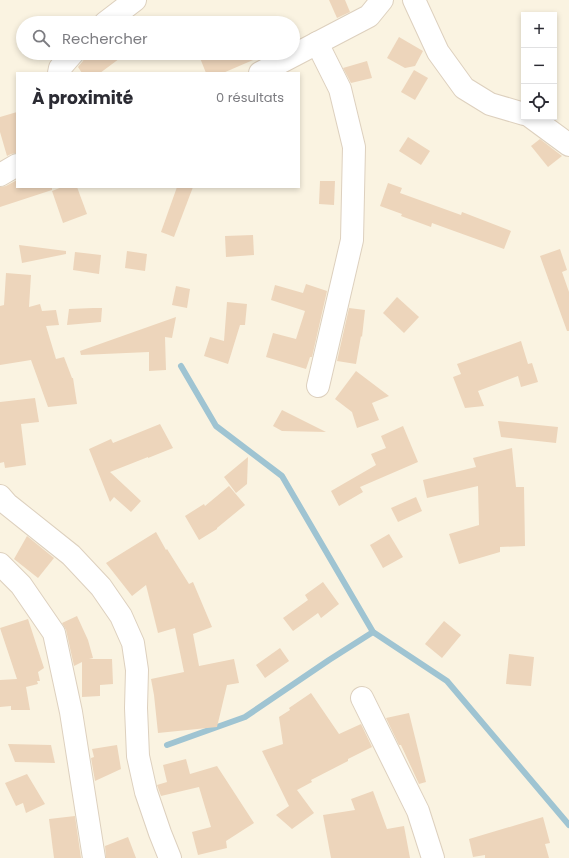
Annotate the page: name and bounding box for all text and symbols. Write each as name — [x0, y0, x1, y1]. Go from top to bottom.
map controls — [521, 12, 557, 120]
button: + — [521, 12, 557, 48]
search box — [16, 16, 300, 60]
icon: search — [30, 27, 52, 49]
text: Rechercher — [62, 28, 148, 49]
button: − — [521, 48, 557, 84]
button: locate — [521, 84, 557, 120]
text: À proximité — [32, 86, 133, 110]
text: 0 résultats — [216, 88, 284, 107]

